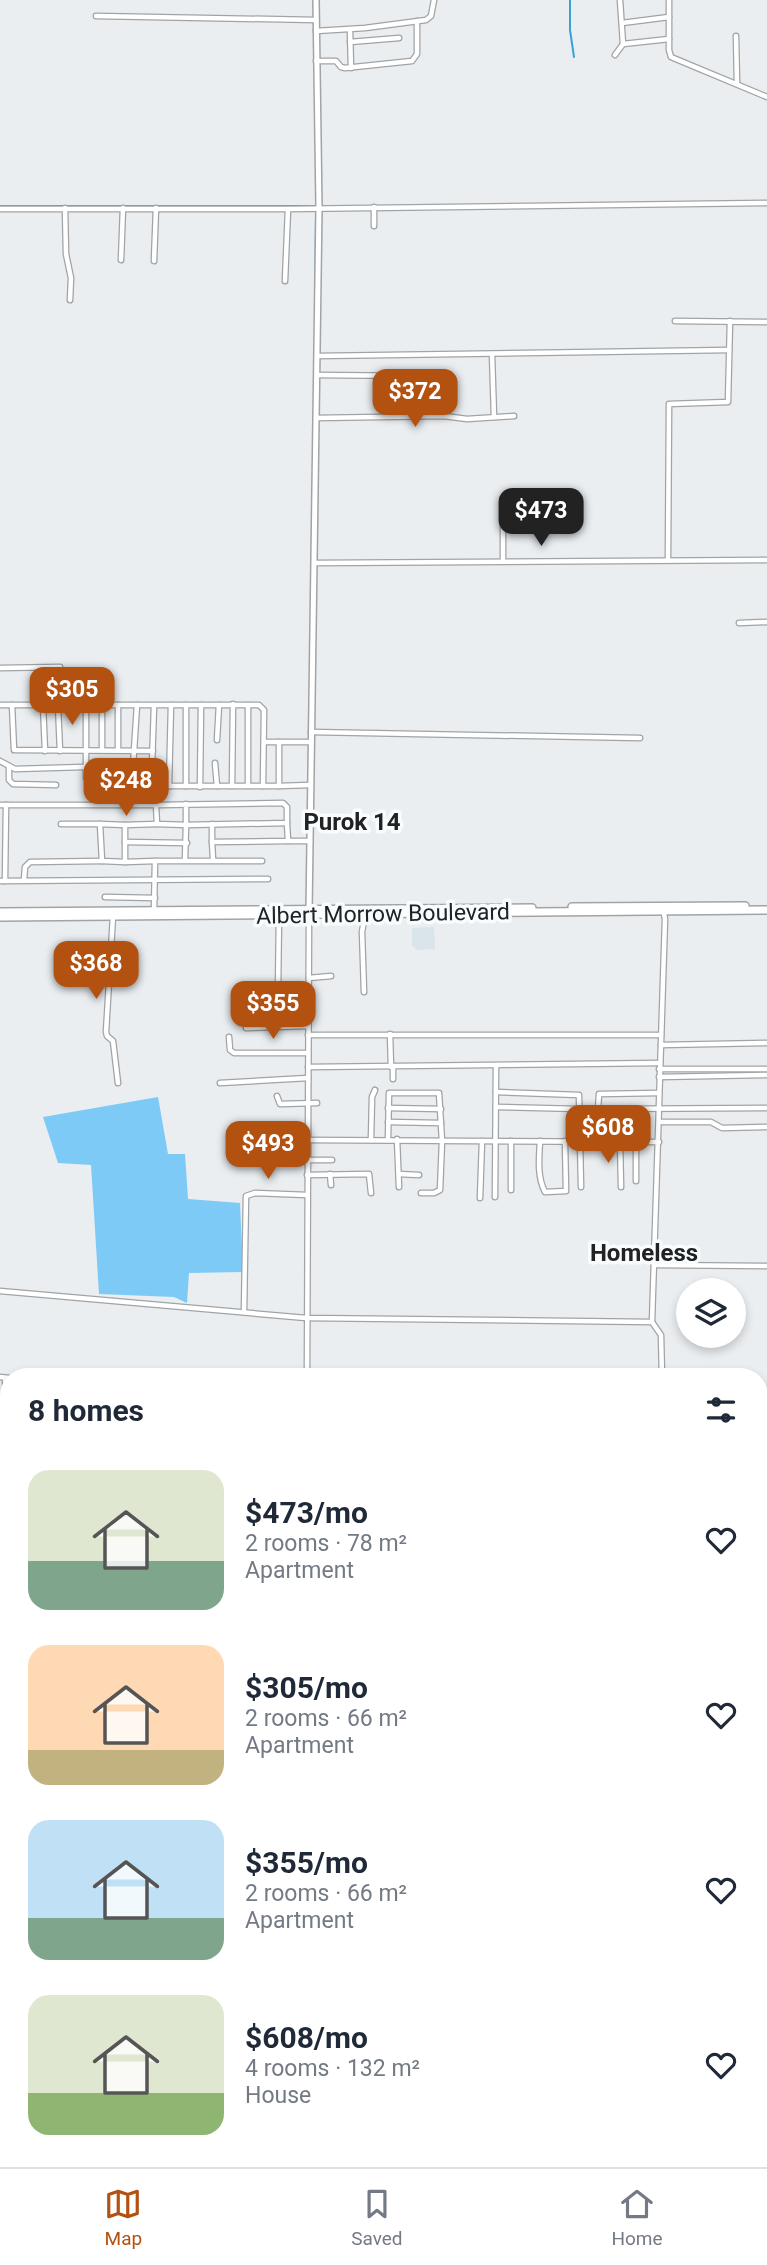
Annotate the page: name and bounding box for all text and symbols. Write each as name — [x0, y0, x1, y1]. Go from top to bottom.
pin: $372 — [374, 370, 456, 429]
text: $372 — [389, 378, 441, 405]
pin: $473 — [500, 489, 582, 548]
text: $473 — [515, 497, 567, 524]
pin: $305 — [31, 668, 113, 727]
text: $305 — [46, 676, 98, 703]
pin: $248 — [85, 758, 167, 818]
text: $248 — [100, 767, 152, 794]
district label: Purok 14 — [303, 808, 401, 836]
street label: Albert Morrow Boulevard — [256, 898, 510, 930]
pin: $368 — [55, 942, 137, 1001]
text: $368 — [70, 950, 122, 977]
pin: $355 — [232, 982, 314, 1041]
text: $355 — [247, 990, 299, 1017]
pin: $608 — [567, 1106, 649, 1165]
text: $608 — [582, 1114, 634, 1141]
pin: $493 — [227, 1122, 309, 1181]
text: $493 — [242, 1130, 294, 1157]
district label: Homeless — [590, 1239, 698, 1267]
map controls — [676, 1278, 746, 1348]
button: layers — [676, 1278, 746, 1348]
icon: filters — [702, 1391, 740, 1429]
text: 8 homes — [28, 1393, 144, 1428]
text: $473/mo — [245, 1495, 368, 1530]
icon: home — [84, 1498, 168, 1582]
icon: heart — [702, 1521, 740, 1559]
text: 2 rooms · 78 m² — [245, 1530, 407, 1557]
text: Apartment — [245, 1557, 354, 1584]
text: $305/mo — [245, 1670, 368, 1705]
icon: home — [84, 1673, 168, 1757]
icon: heart — [702, 1696, 740, 1734]
text: 2 rooms · 66 m² — [245, 1705, 407, 1732]
text: Apartment — [245, 1732, 354, 1759]
text: $355/mo — [245, 1845, 368, 1880]
icon: home — [84, 1848, 168, 1932]
icon: heart — [702, 1871, 740, 1909]
text: 2 rooms · 66 m² — [245, 1880, 407, 1907]
text: Apartment — [245, 1907, 354, 1934]
text: $608/mo — [245, 2020, 368, 2055]
icon: home — [84, 2023, 168, 2107]
icon: heart — [702, 2046, 740, 2084]
text: 4 rooms · 132 m² — [245, 2055, 420, 2082]
text: House — [245, 2082, 311, 2109]
tab: Map — [104, 2185, 142, 2250]
tab: Saved — [351, 2185, 403, 2250]
tab: Home — [611, 2185, 663, 2250]

